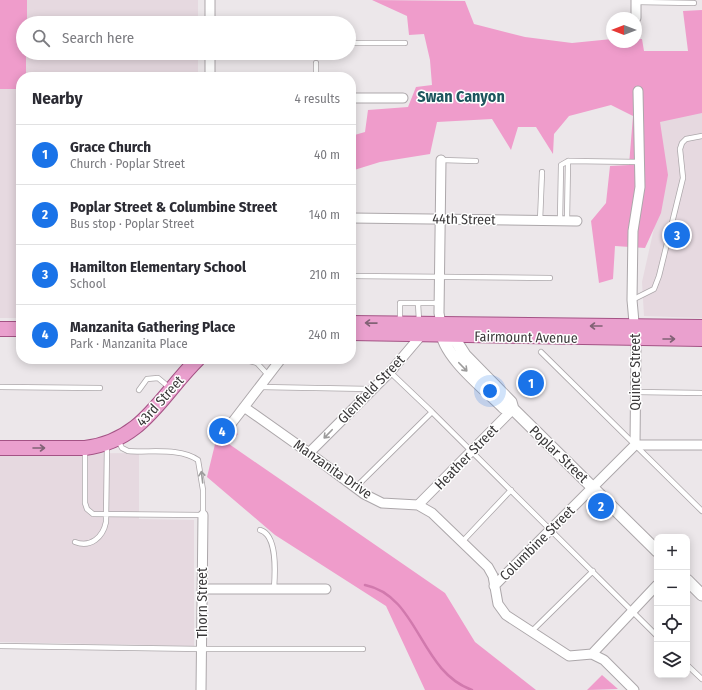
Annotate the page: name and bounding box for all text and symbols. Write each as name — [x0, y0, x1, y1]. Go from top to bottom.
north arrow — [606, 12, 642, 48]
search box — [16, 16, 356, 60]
icon: search — [30, 27, 52, 49]
text: Search here — [62, 29, 134, 47]
district label: Swan Canyon — [417, 87, 505, 106]
text: Nearby — [32, 88, 83, 109]
text: 4 results — [294, 91, 340, 106]
text: Grace Church — [70, 138, 151, 156]
text: 1 — [42, 147, 48, 162]
text: 40 m — [314, 147, 340, 162]
text: Church · Poplar Street — [70, 156, 185, 171]
text: Poplar Street & Columbine Street — [70, 198, 277, 216]
text: 2 — [42, 207, 48, 222]
text: 140 m — [309, 207, 340, 222]
street label: 44th Street — [432, 210, 496, 229]
text: Bus stop · Poplar Street — [70, 216, 194, 231]
pin: 3 — [664, 220, 690, 250]
text: Hamilton Elementary School — [70, 258, 246, 276]
text: 3 — [42, 267, 48, 282]
text: 210 m — [310, 267, 340, 282]
text: School — [70, 276, 106, 291]
text: Manzanita Gathering Place — [70, 318, 235, 336]
one-way arrow — [365, 319, 378, 327]
one-way arrow — [590, 322, 603, 330]
text: 4 — [42, 327, 48, 342]
text: 240 m — [308, 327, 340, 342]
street label: Fairmount Avenue — [474, 328, 578, 347]
street label: Quince Street — [627, 333, 644, 411]
one-way arrow — [662, 335, 675, 343]
text: Park · Manzanita Place — [70, 336, 188, 351]
street label: Glenfield Street — [334, 351, 409, 427]
one-way arrow — [458, 362, 468, 372]
pin: 1 — [518, 368, 544, 398]
street label: 43rd Street — [133, 372, 188, 430]
your location — [480, 381, 500, 401]
pin: 4 — [209, 416, 235, 446]
street label: Heather Street — [431, 421, 502, 493]
street label: Poplar Street — [526, 422, 592, 487]
one-way arrow — [323, 429, 333, 439]
street label: Manzanita Drive — [290, 436, 375, 503]
one-way arrow — [32, 444, 45, 452]
one-way arrow — [198, 471, 205, 484]
pin: 2 — [588, 491, 614, 521]
street label: Columbine Street — [496, 502, 579, 584]
map controls — [654, 534, 690, 678]
button: + — [654, 534, 690, 570]
street label: Thorn Street — [194, 567, 211, 639]
button: − — [654, 570, 690, 606]
button: locate — [654, 606, 690, 642]
button: layers — [654, 642, 690, 678]

